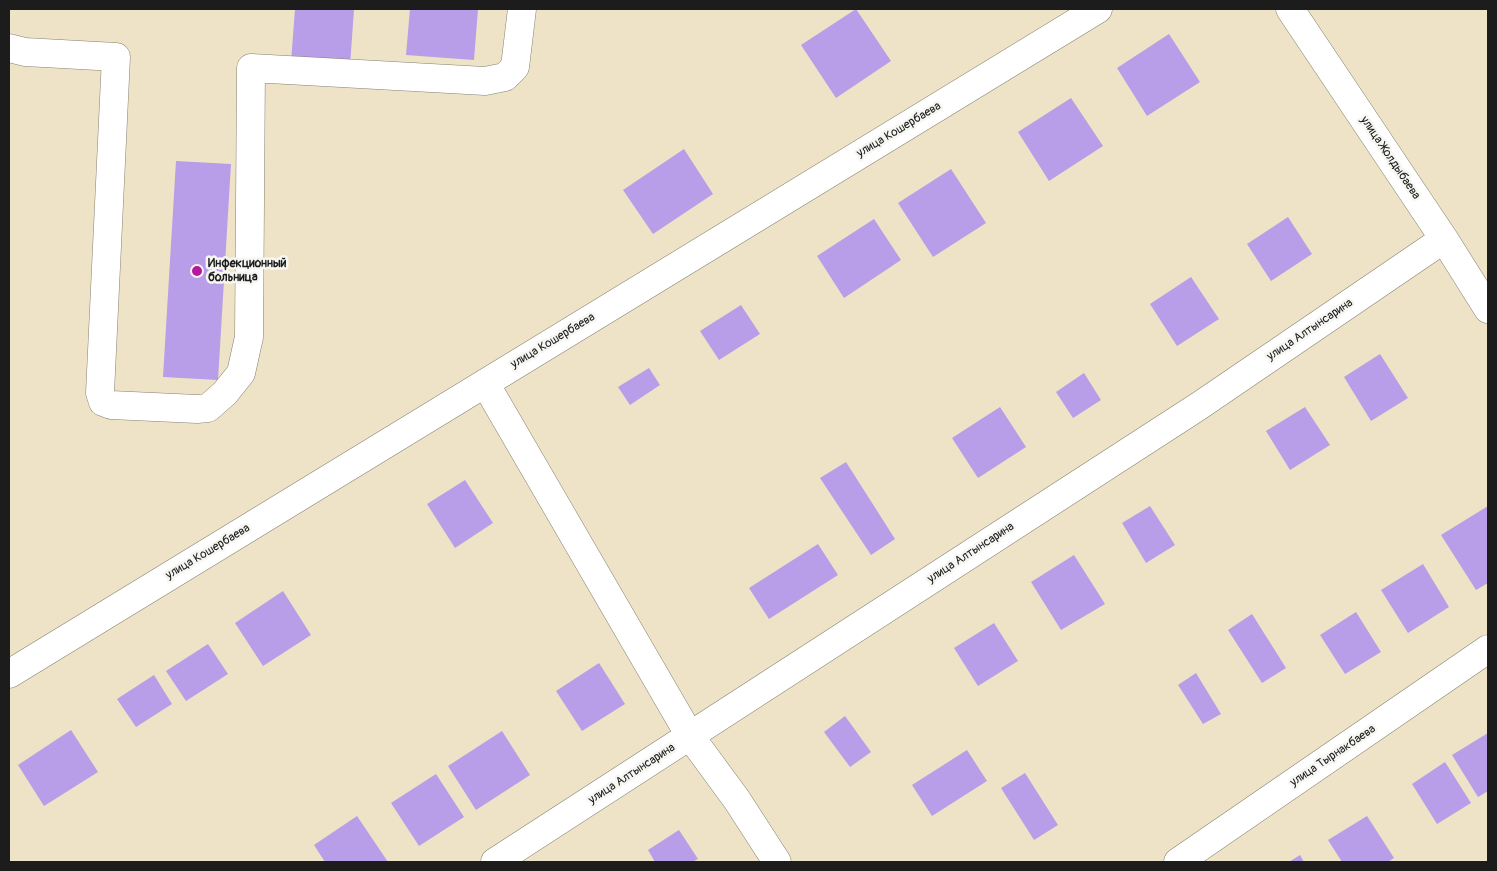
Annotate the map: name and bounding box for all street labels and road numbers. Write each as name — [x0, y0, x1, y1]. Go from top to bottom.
street label: улица Кошербаева — [854, 99, 944, 161]
street label: улица Жолдыбаева — [1357, 114, 1423, 202]
street label: улица Алтынсарина — [1264, 296, 1356, 364]
street label: улица Кошербаева — [508, 310, 598, 372]
street label: улица Алтынсарина — [925, 520, 1017, 586]
street label: улица Кошербаева — [163, 521, 253, 583]
street label: улица Тырнакбаева — [1287, 722, 1379, 790]
street label: улица Алтынсарина — [586, 741, 678, 807]

